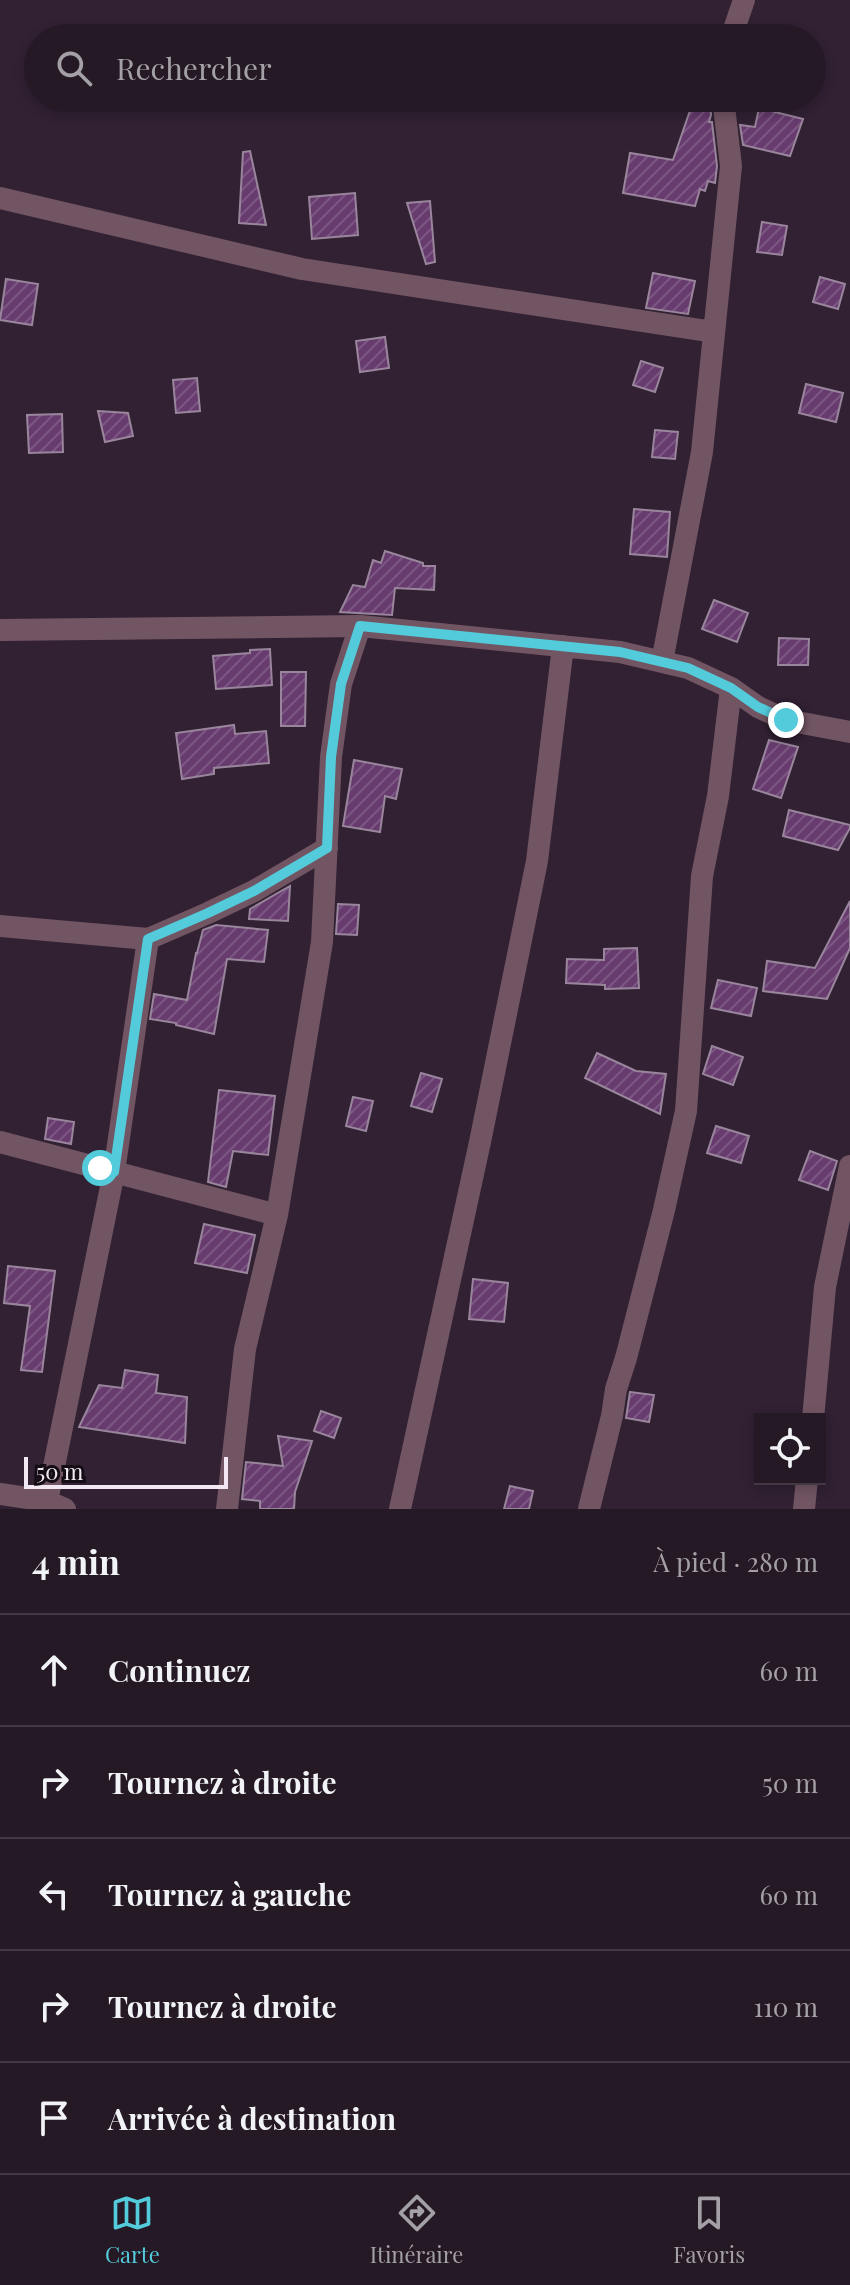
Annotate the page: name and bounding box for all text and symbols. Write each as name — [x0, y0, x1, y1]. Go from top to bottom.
search box — [24, 24, 826, 112]
icon: search — [52, 46, 96, 90]
text: Rechercher — [116, 48, 272, 88]
route end — [768, 702, 804, 738]
route start — [82, 1150, 118, 1186]
map controls — [754, 1413, 826, 1485]
button: locate — [754, 1413, 826, 1485]
scale bar — [24, 1453, 228, 1489]
text: 50 m — [36, 1456, 83, 1486]
text: 4 min — [32, 1538, 120, 1584]
text: À pied · 280 m — [653, 1544, 818, 1579]
icon: ahead — [32, 1648, 76, 1692]
text: Continuez — [108, 1650, 250, 1690]
text: 60 m — [759, 1653, 818, 1688]
icon: right — [32, 1760, 76, 1804]
text: Tournez à droite — [108, 1762, 337, 1802]
text: 50 m — [762, 1765, 818, 1800]
icon: left — [32, 1872, 76, 1916]
text: Tournez à gauche — [108, 1874, 351, 1914]
text: 60 m — [759, 1877, 818, 1912]
icon: right — [32, 1984, 76, 2028]
text: Tournez à droite — [108, 1986, 337, 2026]
text: 110 m — [754, 1989, 818, 2024]
icon: arrive — [32, 2096, 76, 2140]
text: Arrivée à destination — [108, 2098, 396, 2138]
tab: Carte — [105, 2191, 160, 2269]
tab: Itinéraire — [370, 2191, 463, 2269]
tab: Favoris — [673, 2191, 745, 2269]

